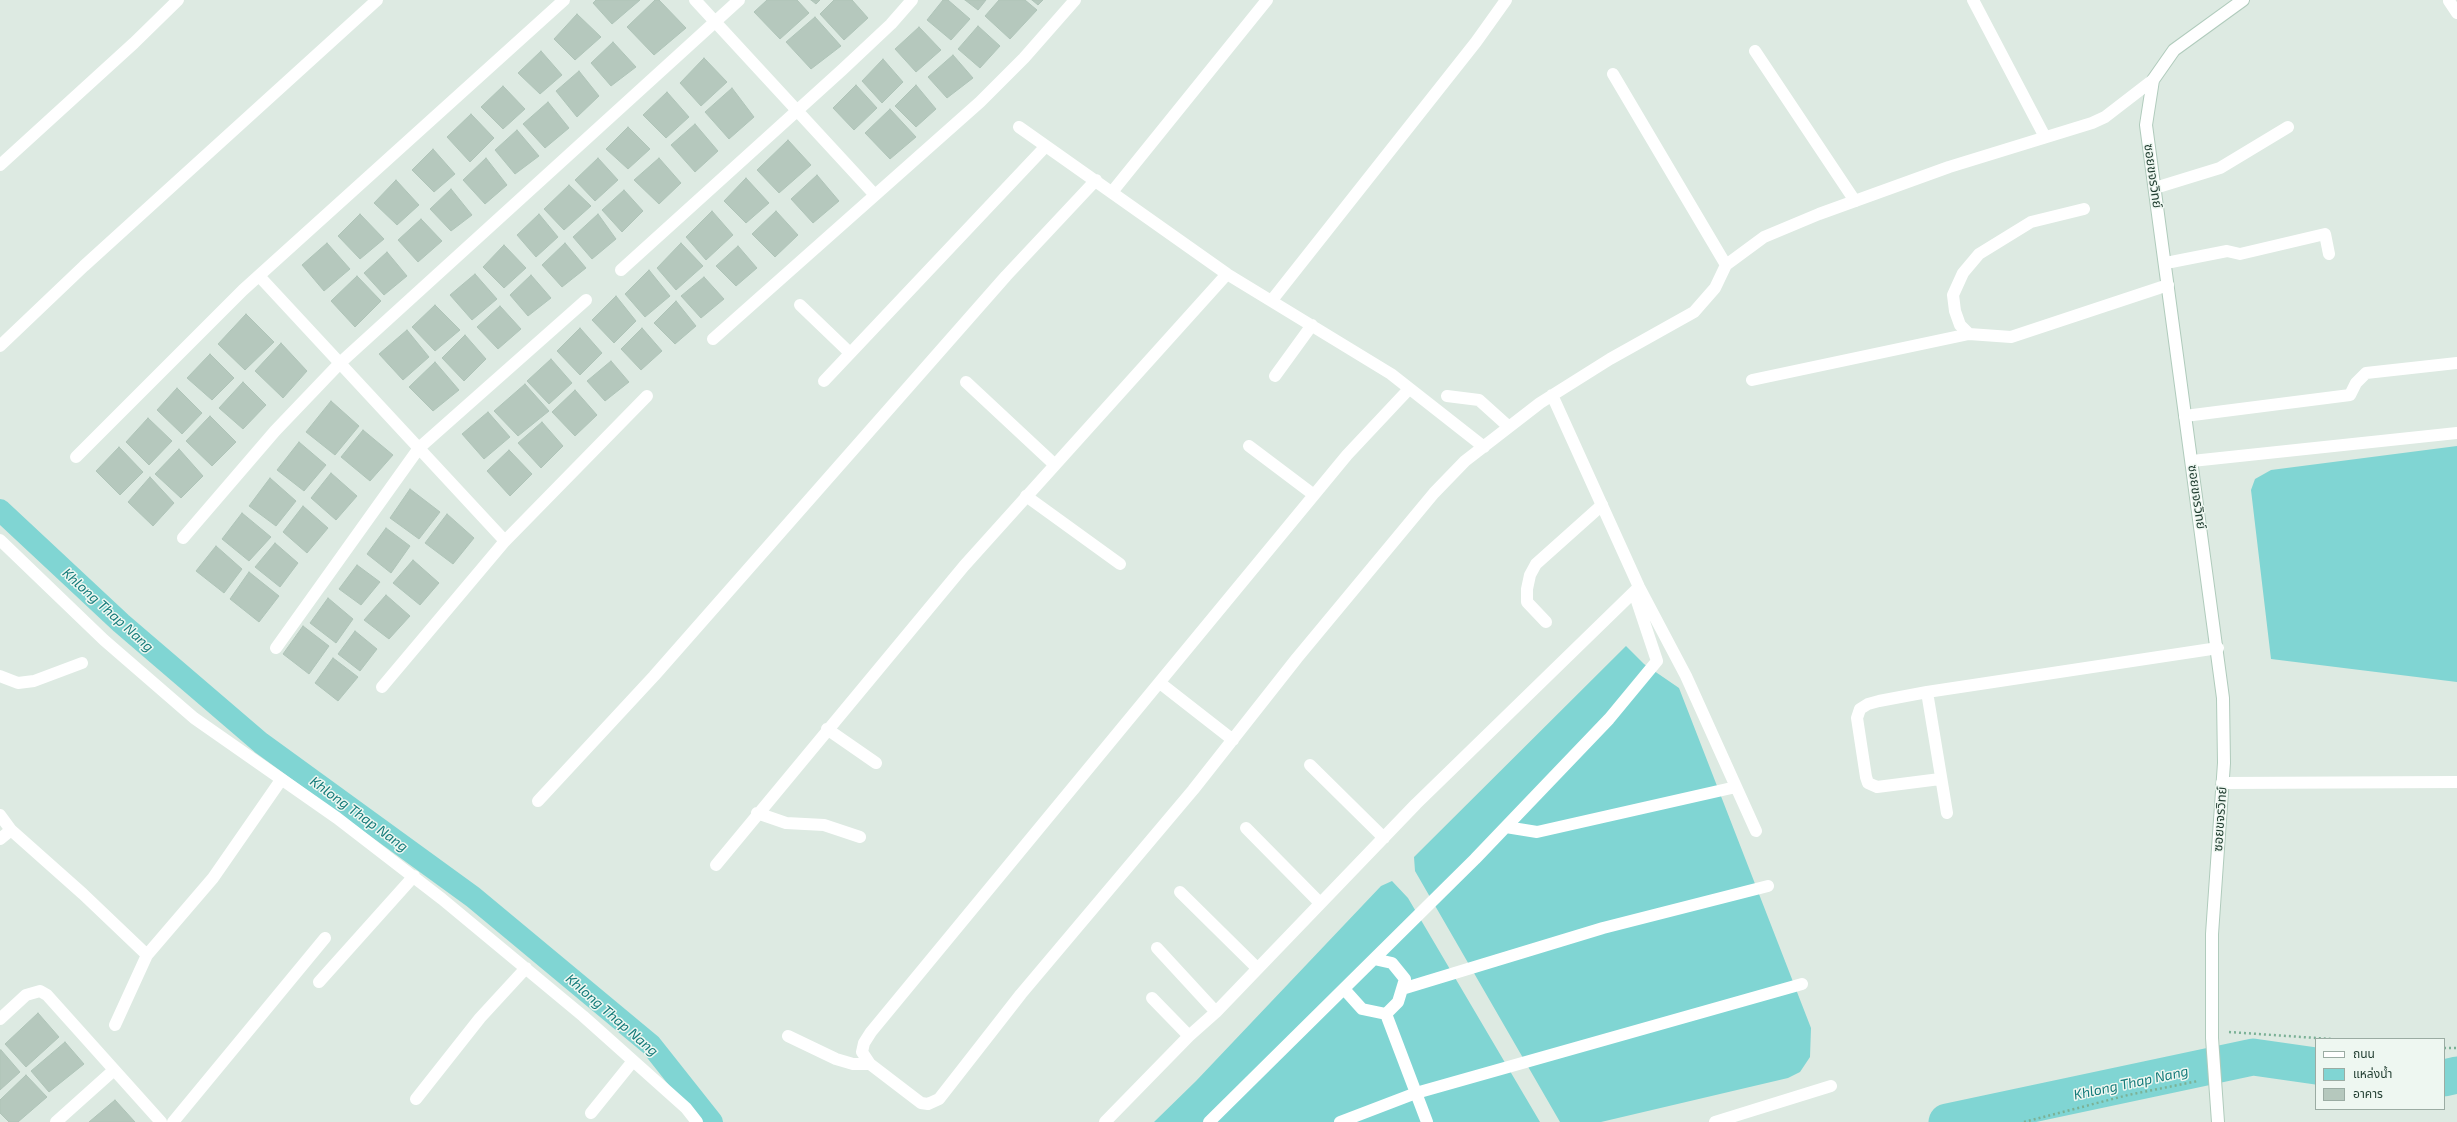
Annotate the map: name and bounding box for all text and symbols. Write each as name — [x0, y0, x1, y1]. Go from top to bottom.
street label: ซอยขจรวิทย์ — [2141, 143, 2165, 209]
street label: ซอยขจรวิทย์ — [2185, 464, 2209, 530]
water label: Khlong Thap Nang — [59, 565, 157, 655]
water label: Khlong Thap Nang — [307, 773, 411, 855]
street label: ซอยขจรวิทย์ — [2210, 786, 2230, 852]
water label: Khlong Thap Nang — [562, 970, 662, 1060]
legend — [2315, 1038, 2445, 1110]
text: ถนน — [2353, 1046, 2375, 1060]
water label: Khlong Thap Nang — [2072, 1063, 2190, 1103]
text: แหล่งน้ำ — [2353, 1066, 2392, 1080]
text: อาคาร — [2353, 1086, 2383, 1100]

